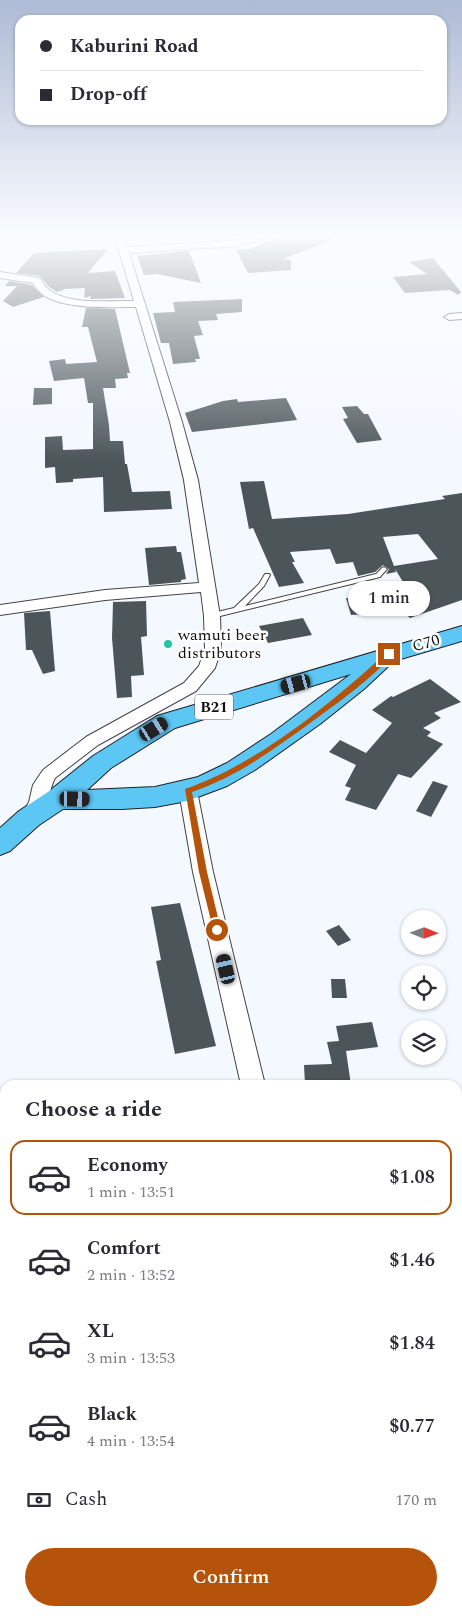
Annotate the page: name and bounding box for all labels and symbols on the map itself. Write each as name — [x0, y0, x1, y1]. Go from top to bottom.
callout: 1 min — [348, 582, 430, 616]
place label: wamuti beer distributors — [177, 623, 266, 665]
street label: C70 — [409, 628, 443, 658]
marker: wamuti beer distributors — [162, 638, 174, 650]
route end — [378, 643, 400, 665]
car — [279, 673, 312, 695]
road number: B21 — [195, 694, 233, 720]
car — [137, 715, 170, 743]
car — [59, 791, 90, 807]
north arrow — [401, 910, 446, 955]
route start — [206, 919, 228, 941]
car — [215, 953, 236, 985]

